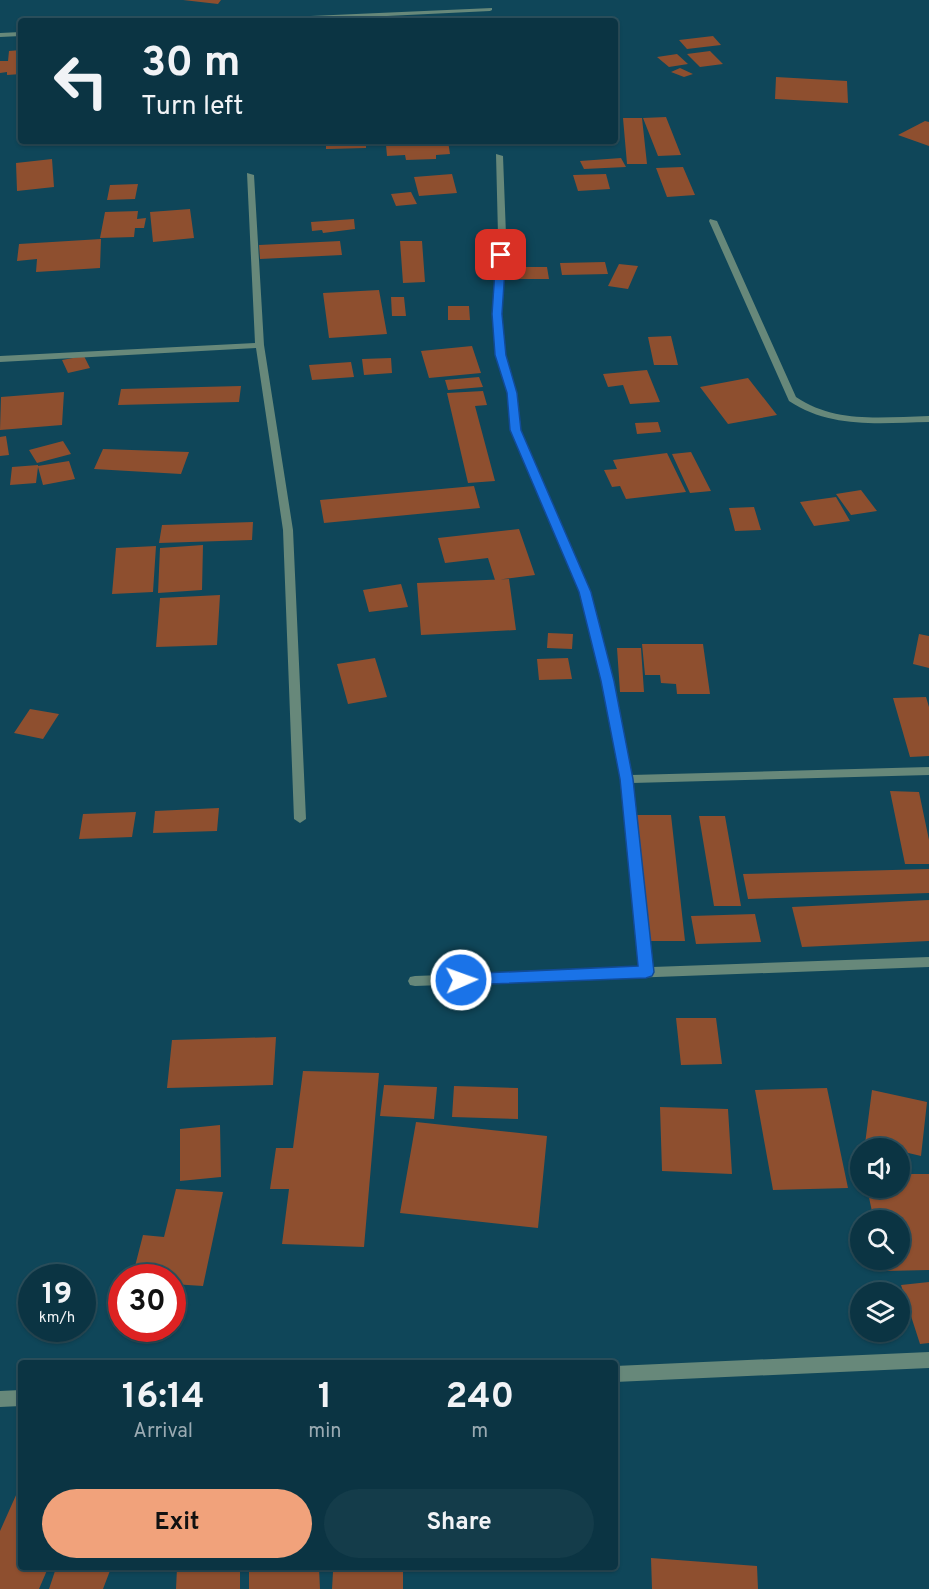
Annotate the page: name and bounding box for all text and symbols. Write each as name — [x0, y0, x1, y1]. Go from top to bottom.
text: 30 m — [141, 38, 240, 91]
icon: left — [42, 42, 120, 120]
text: Turn left — [141, 90, 243, 124]
pin — [475, 229, 526, 280]
icon: arrive — [484, 238, 517, 271]
position arrow — [429, 948, 493, 1012]
map controls — [850, 1138, 910, 1342]
button: sound — [850, 1138, 910, 1198]
button: search — [850, 1210, 910, 1270]
speed limit sign: 30 — [108, 1264, 186, 1342]
text: 19 — [42, 1277, 72, 1314]
button: layers — [850, 1282, 910, 1342]
text: km/h — [39, 1309, 75, 1328]
text: 16:14 — [122, 1375, 205, 1421]
text: 1 — [318, 1375, 332, 1421]
text: 240 — [445, 1375, 514, 1421]
text: Arrival — [133, 1419, 193, 1445]
text: min — [308, 1419, 342, 1445]
text: m — [471, 1419, 488, 1445]
button: Exit — [42, 1489, 312, 1558]
button: Share — [324, 1489, 594, 1558]

